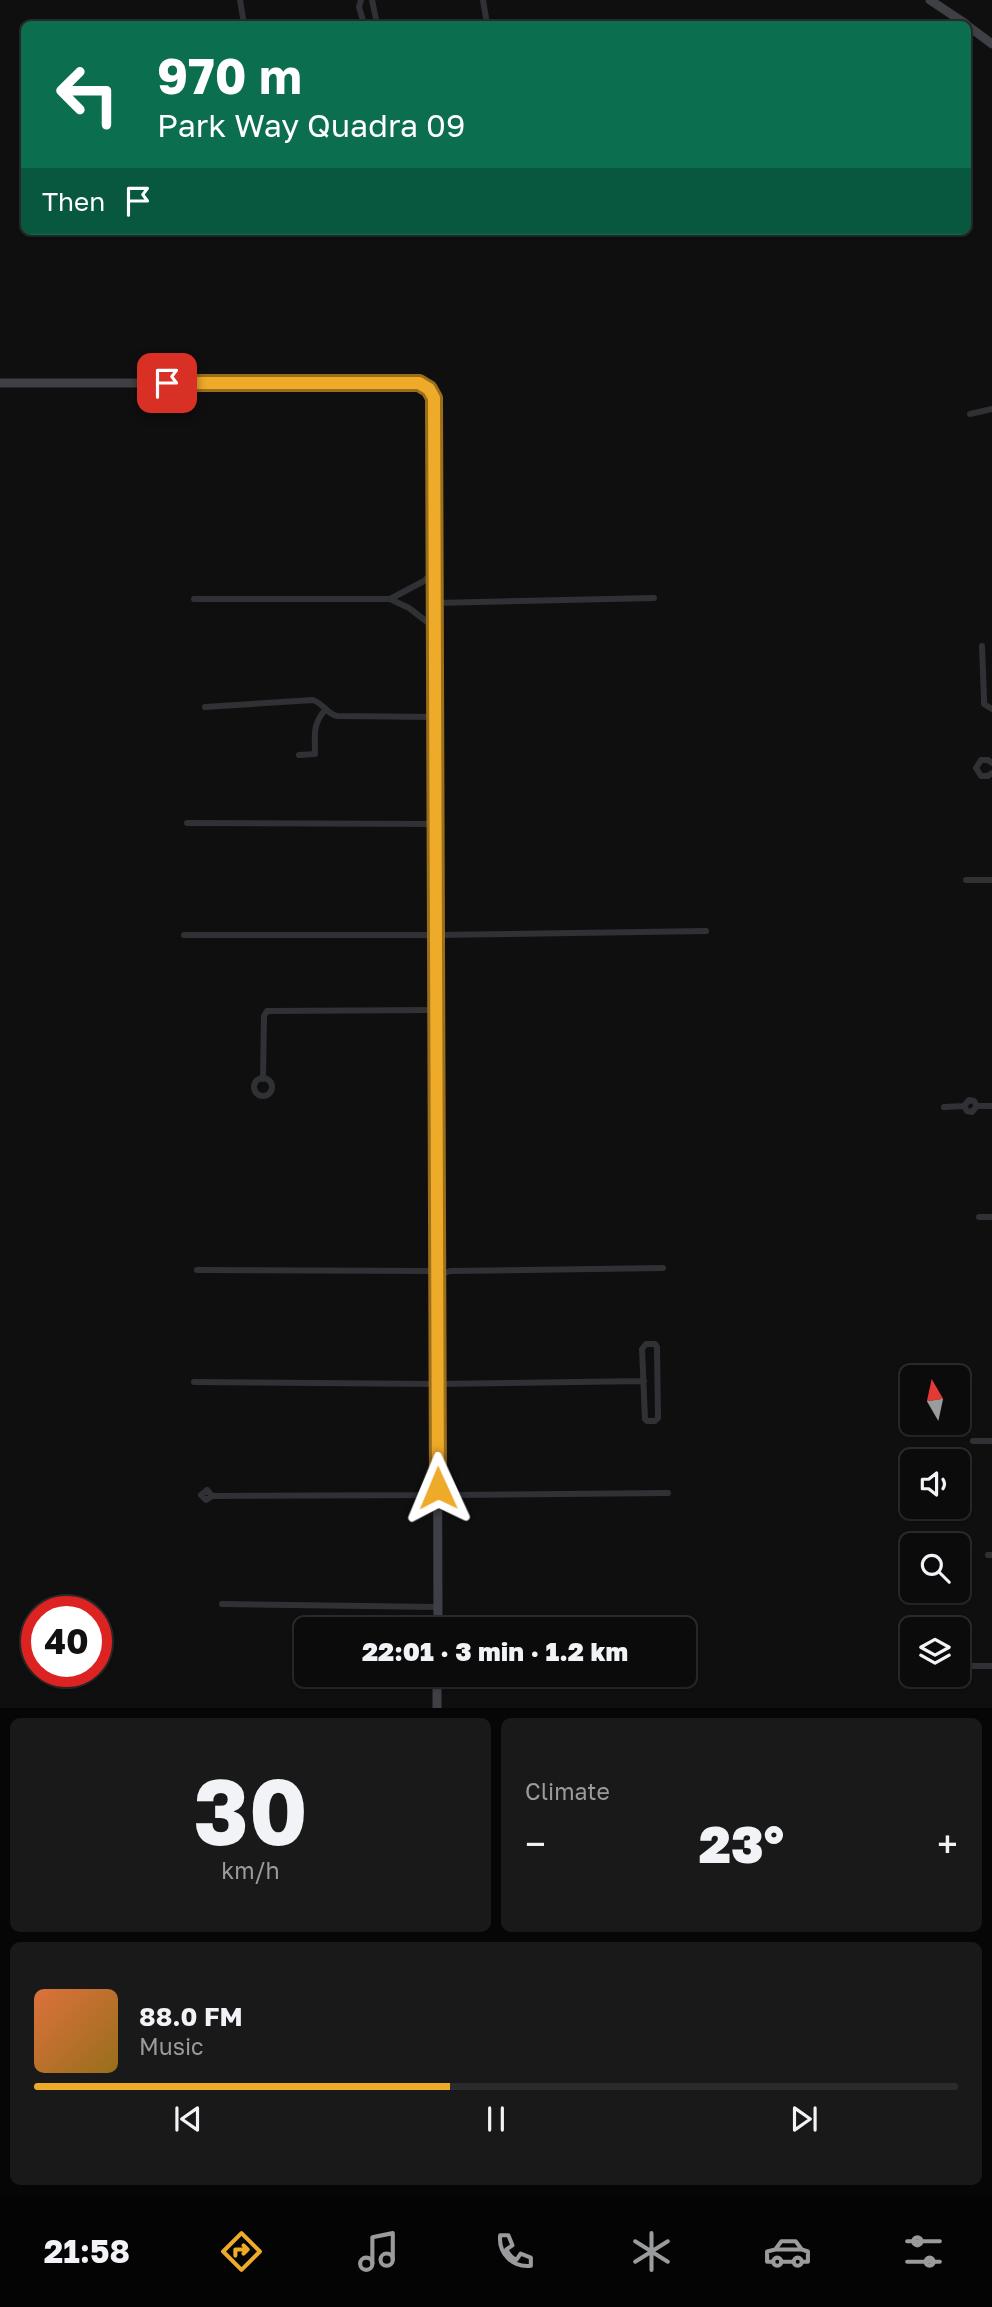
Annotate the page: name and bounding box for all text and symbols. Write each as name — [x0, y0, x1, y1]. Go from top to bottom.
text: 970 m — [157, 46, 302, 105]
icon: left — [42, 49, 133, 140]
text: Park Way Quadra 09 — [157, 106, 465, 144]
icon: arrive — [119, 182, 157, 220]
text: Then — [42, 186, 105, 217]
pin — [137, 353, 197, 413]
icon: arrive — [148, 364, 186, 402]
north arrow — [900, 1365, 970, 1435]
map controls — [900, 1365, 970, 1687]
button: sound — [900, 1449, 970, 1519]
position arrow — [401, 1451, 475, 1525]
button: search — [900, 1533, 970, 1603]
speed limit sign: 40 — [21, 1596, 112, 1687]
button: layers — [900, 1617, 970, 1687]
text: 22:01 · 3 min · 1.2 km — [362, 1636, 628, 1667]
text: 30 — [193, 1756, 308, 1865]
text: Climate — [525, 1777, 610, 1805]
text: 23° — [699, 1812, 784, 1874]
text: − — [525, 1821, 546, 1866]
text: + — [937, 1821, 958, 1866]
text: km/h — [221, 1856, 280, 1884]
text: 88.0 FM — [139, 2001, 243, 2032]
text: Music — [139, 2032, 204, 2060]
icon: previous — [169, 2100, 207, 2138]
icon: pause — [477, 2100, 515, 2138]
icon: next — [785, 2100, 823, 2138]
icon: directions — [217, 2227, 266, 2276]
icon: music — [354, 2227, 403, 2276]
icon: phone — [490, 2227, 539, 2276]
icon: climate — [627, 2227, 676, 2276]
icon: car — [763, 2227, 812, 2276]
icon: filters — [899, 2227, 948, 2276]
text: 21:58 — [44, 2232, 130, 2270]

